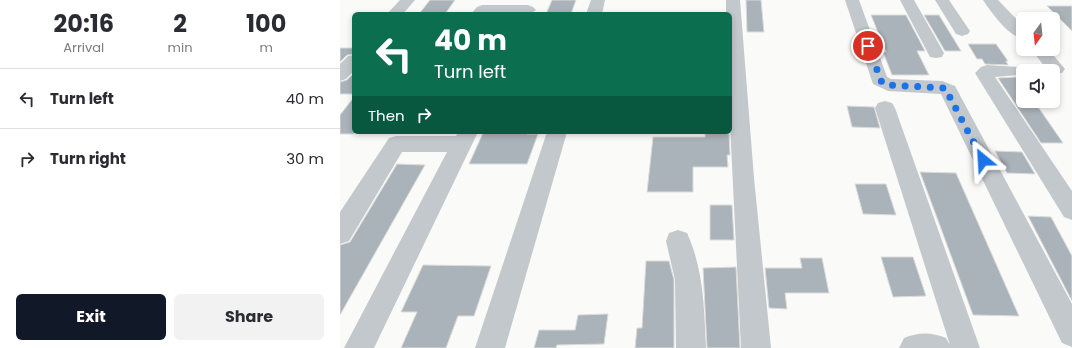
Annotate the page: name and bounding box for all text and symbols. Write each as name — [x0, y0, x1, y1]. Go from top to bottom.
text: 20:16 — [54, 7, 114, 40]
text: 2 — [173, 7, 187, 40]
text: 100 — [246, 7, 286, 40]
north arrow — [1016, 12, 1060, 56]
map controls — [1016, 12, 1060, 108]
text: 40 m — [434, 21, 507, 60]
icon: left — [368, 28, 420, 80]
pin — [851, 29, 885, 63]
icon: arrive — [857, 35, 879, 57]
text: Arrival — [63, 38, 104, 57]
text: min — [168, 38, 193, 57]
text: m — [260, 38, 273, 57]
text: Turn left — [434, 59, 506, 84]
button: sound — [1016, 64, 1060, 108]
icon: left — [16, 88, 38, 110]
text: Turn left — [50, 88, 114, 109]
text: 40 m — [286, 88, 324, 109]
icon: right — [413, 104, 435, 126]
text: Then — [368, 105, 405, 126]
position arrow — [962, 139, 1004, 181]
icon: right — [16, 148, 38, 170]
text: Turn right — [50, 148, 126, 169]
text: 30 m — [286, 148, 324, 169]
button: Exit — [16, 294, 166, 340]
button: Share — [174, 294, 324, 340]

